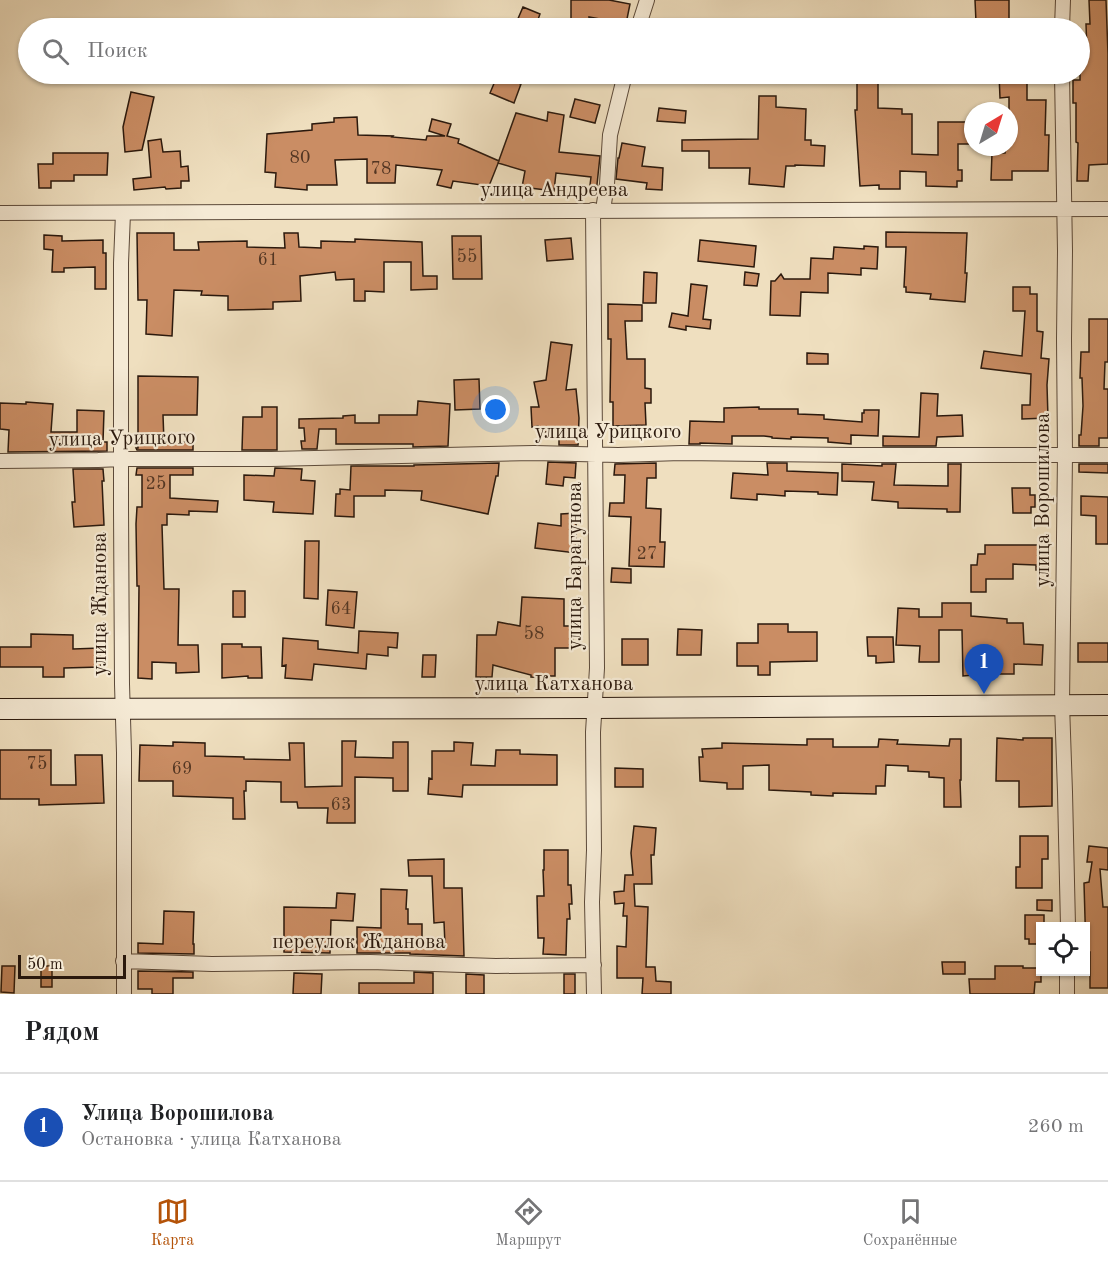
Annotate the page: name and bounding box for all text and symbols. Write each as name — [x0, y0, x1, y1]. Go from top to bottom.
search box — [18, 18, 1090, 84]
icon: search — [39, 35, 72, 68]
text: Поиск — [87, 40, 148, 62]
north arrow — [964, 102, 1018, 156]
house number: 80 — [290, 149, 310, 167]
house number: 78 — [371, 160, 391, 178]
street label: улица Андреева — [480, 180, 628, 201]
house number: 55 — [457, 248, 477, 266]
house number: 61 — [258, 251, 278, 269]
your location — [481, 395, 510, 424]
street label: улица Ворошилова — [1033, 413, 1054, 587]
street label: улица Урицкого — [534, 422, 682, 443]
street label: улица Урицкого — [48, 427, 196, 451]
house number: 25 — [146, 475, 166, 493]
street label: улица Барагунова — [565, 482, 586, 650]
street label: улица Жданова — [90, 532, 111, 676]
house number: 27 — [637, 545, 657, 563]
house number: 64 — [331, 600, 351, 618]
house number: 58 — [524, 625, 544, 643]
pin: 1 — [964, 644, 1004, 694]
street label: улица Катханова — [475, 674, 633, 695]
house number: 75 — [27, 755, 47, 773]
house number: 69 — [172, 760, 192, 778]
house number: 63 — [331, 796, 351, 814]
map controls — [1036, 922, 1090, 976]
button: locate — [1036, 922, 1090, 976]
street label: переулок Жданова — [272, 932, 446, 953]
scale bar — [18, 952, 126, 980]
text: 50 m — [27, 957, 63, 973]
text: Рядом — [24, 1020, 99, 1046]
text: Улица Ворошилова — [81, 1103, 274, 1125]
text: 1 — [38, 1117, 49, 1137]
text: 260 m — [1028, 1117, 1084, 1137]
text: Остановка · улица Катханова — [81, 1130, 342, 1150]
tab: Карта — [151, 1195, 194, 1251]
tab: Маршрут — [496, 1195, 561, 1251]
tab: Сохранённые — [863, 1195, 957, 1251]

